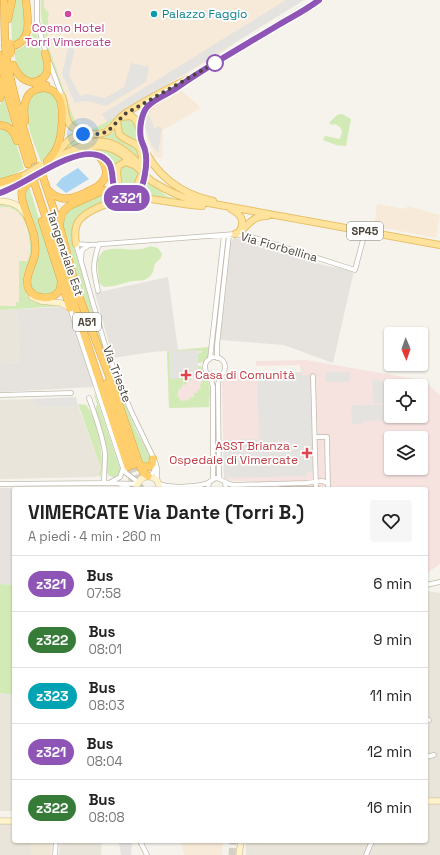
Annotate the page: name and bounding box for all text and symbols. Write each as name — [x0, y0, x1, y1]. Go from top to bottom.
place label: Palazzo Faggio — [162, 6, 247, 22]
marker: Cosmo Hotel Torri Vimercate — [63, 9, 73, 19]
marker: Palazzo Faggio — [149, 9, 159, 19]
place label: Cosmo Hotel Torri Vimercate — [25, 20, 111, 50]
unlabelled marker — [206, 54, 224, 72]
your location — [73, 124, 93, 144]
line badge: z321 — [99, 185, 155, 211]
text: z321 — [112, 189, 142, 207]
street label: Tangenziale Est — [43, 208, 87, 298]
road number: SP45 — [347, 222, 383, 240]
street label: Via Fiorbellina — [239, 228, 320, 266]
road number: A51 — [73, 313, 101, 331]
north arrow — [384, 327, 428, 371]
map controls — [384, 327, 428, 475]
street label: Via Trieste — [99, 343, 135, 405]
place label: Casa di Comunità — [195, 367, 295, 383]
marker: Casa di Comunità — [180, 369, 192, 381]
button: locate — [384, 379, 428, 423]
button: layers — [384, 431, 428, 475]
place label: ASST Brianza - Ospedale di Vimercate — [169, 438, 298, 468]
marker: ASST Brianza - Ospedale di Vimercate — [301, 447, 313, 459]
text: VIMERCATE Via Dante (Torri B.) — [28, 500, 304, 525]
button: heart — [370, 500, 412, 542]
text: A piedi · 4 min · 260 m — [28, 528, 161, 545]
text: Bus — [86, 566, 113, 585]
text: 6 min — [373, 574, 412, 593]
text: z321 — [36, 575, 66, 593]
text: 07:58 — [86, 585, 121, 602]
text: Bus — [88, 622, 115, 641]
text: 9 min — [373, 630, 412, 649]
text: z322 — [36, 631, 68, 649]
text: 08:01 — [88, 641, 122, 658]
text: Bus — [89, 678, 116, 697]
text: 11 min — [370, 686, 412, 705]
text: z323 — [36, 687, 69, 705]
text: 08:03 — [89, 697, 125, 714]
text: Bus — [86, 734, 113, 753]
text: 12 min — [367, 742, 412, 761]
text: z321 — [36, 743, 66, 761]
text: 08:04 — [86, 753, 123, 770]
text: Bus — [88, 790, 115, 809]
text: 16 min — [367, 798, 412, 817]
text: z322 — [36, 799, 68, 817]
text: 08:08 — [88, 809, 125, 826]

